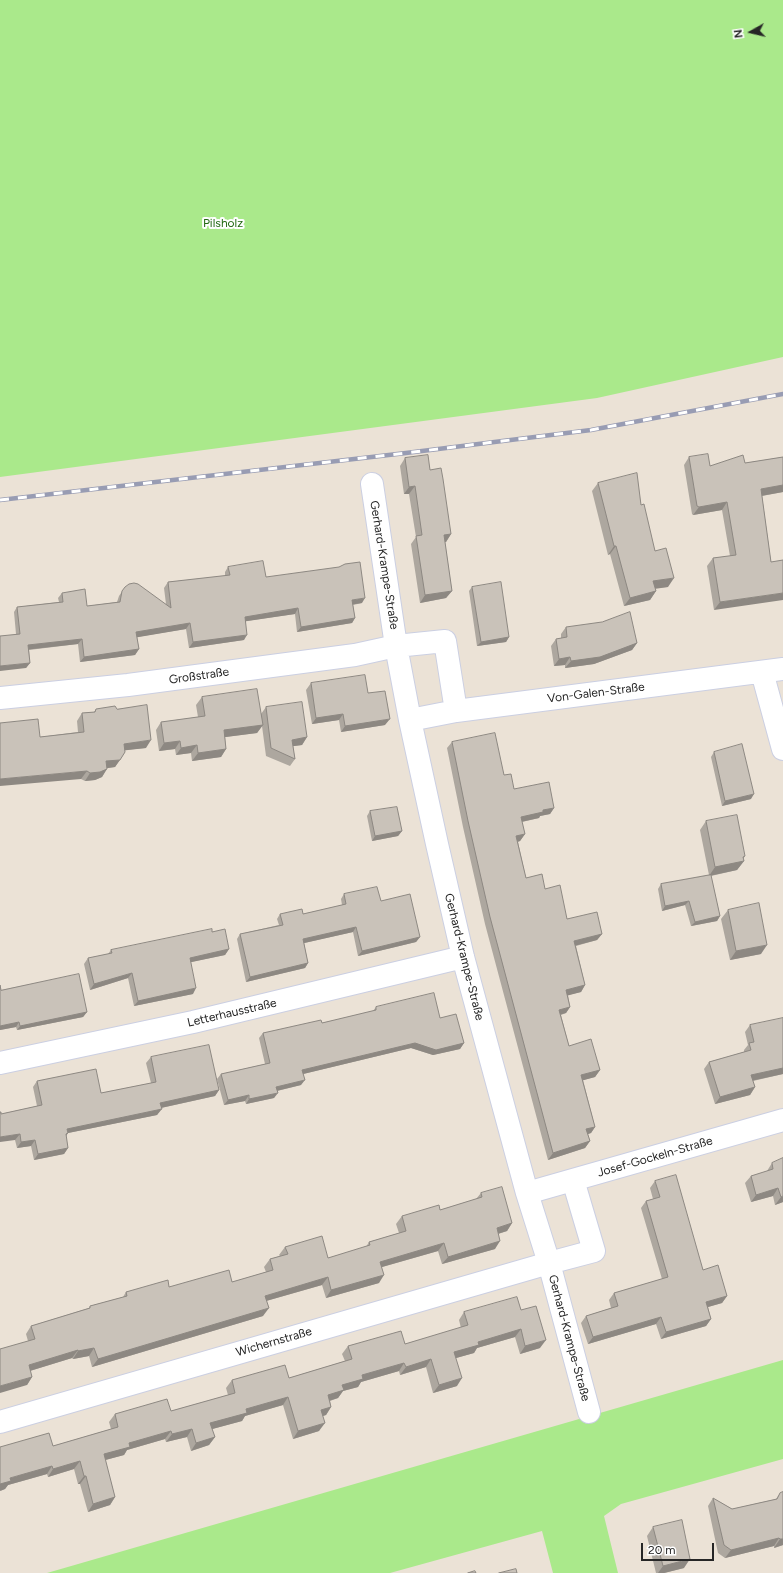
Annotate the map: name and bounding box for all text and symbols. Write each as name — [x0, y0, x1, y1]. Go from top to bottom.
north arrow — [731, 12, 771, 52]
text: N — [732, 29, 746, 39]
park label: Pilsholz — [203, 216, 243, 230]
street label: Gerhard-Krampe-Straße — [367, 499, 401, 631]
street label: Großstraße — [168, 665, 230, 687]
street label: Von-Galen-Straße — [546, 680, 646, 706]
street label: Gerhard-Krampe-Straße — [441, 892, 487, 1022]
street label: Letterhausstraße — [186, 996, 278, 1030]
street label: Josef-Gockeln-Straße — [596, 1134, 714, 1180]
street label: Gerhard-Krampe-Straße — [545, 1273, 593, 1403]
street label: Wichernstraße — [234, 1324, 314, 1360]
scale bar — [643, 1535, 716, 1561]
text: 20 m — [648, 1543, 676, 1557]

